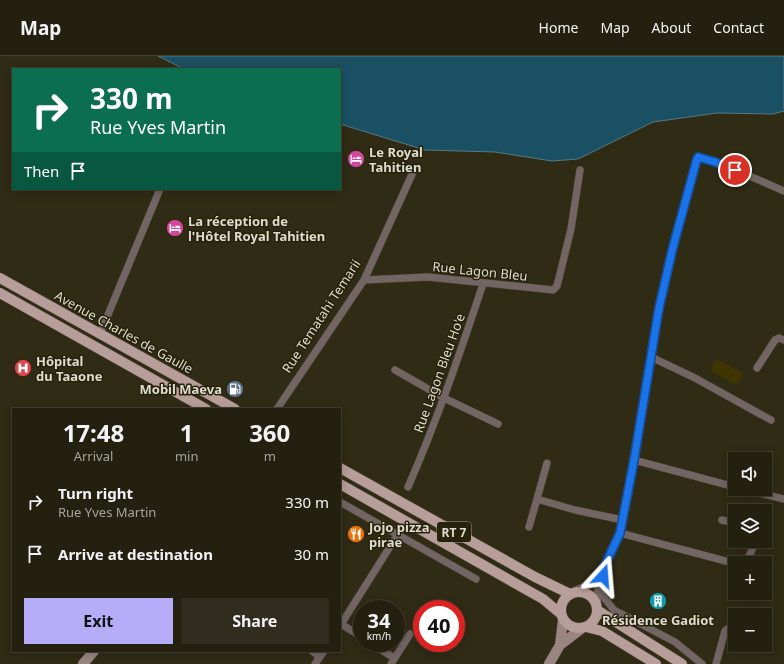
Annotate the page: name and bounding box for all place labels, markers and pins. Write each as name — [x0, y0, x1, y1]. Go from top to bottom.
place label: Le Royal Tahitien — [369, 143, 423, 176]
hotel icon: Le Royal Tahitien — [346, 149, 366, 169]
pin — [718, 153, 752, 187]
place label: La réception de l'Hôtel Royal Tahitien — [188, 212, 325, 245]
hotel icon: La réception de l'Hôtel Royal Tahitien — [165, 218, 185, 238]
place label: Hôpital du Taaone — [36, 352, 103, 385]
hospital icon: Hôpital du Taaone — [13, 358, 33, 378]
fuel station icon: Mobil Maeva — [225, 379, 245, 399]
place label: Mobil Maeva — [140, 380, 222, 398]
place label: Jojo pizza pirae — [368, 518, 430, 551]
restaurant icon: Jojo pizza pirae — [346, 524, 366, 544]
building icon: Résidence Gadiot — [648, 591, 668, 611]
place label: Résidence Gadiot — [602, 611, 714, 629]

